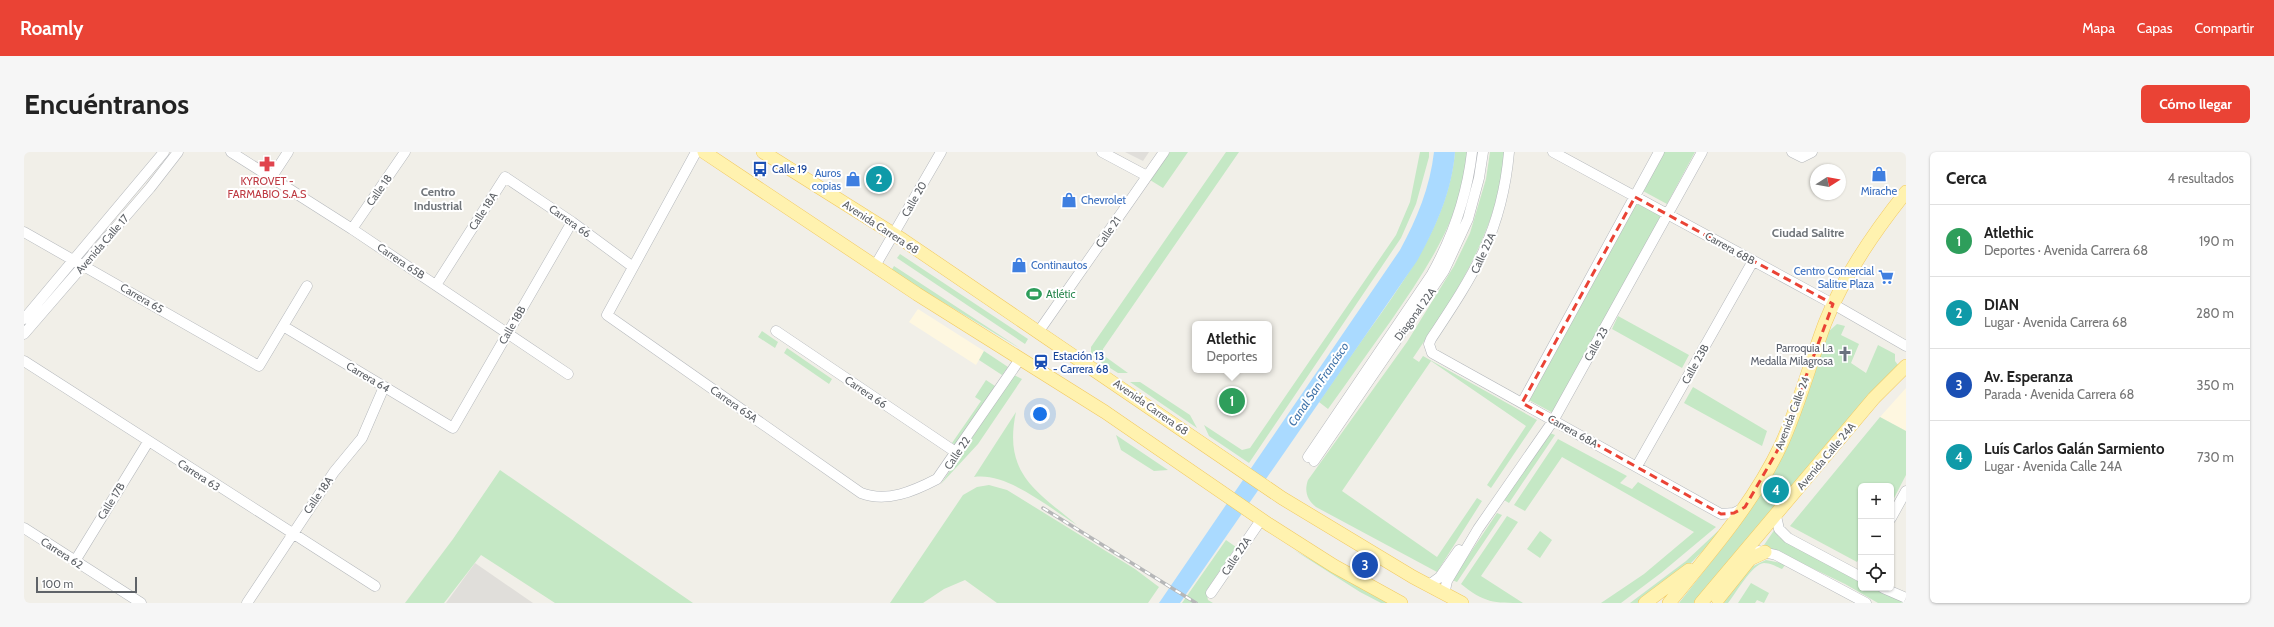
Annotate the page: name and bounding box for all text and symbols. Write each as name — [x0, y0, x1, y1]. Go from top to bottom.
text: Roamly — [20, 17, 83, 40]
text: Mapa — [2082, 19, 2115, 37]
text: Capas — [2137, 19, 2173, 37]
text: Compartir — [2195, 19, 2254, 37]
button: Cómo llegar — [2141, 85, 2250, 123]
text: Encuéntranos — [24, 87, 189, 121]
pharmacy icon: KYROVET - FARMABIO S.A.S — [258, 155, 276, 173]
bus stop icon: Calle 19 — [751, 160, 769, 178]
place label: Calle 19 — [772, 162, 807, 176]
pin: 2 — [866, 164, 892, 194]
north arrow — [1810, 164, 1846, 200]
shop icon: Mirache — [1870, 165, 1888, 183]
place label: Auros copias — [812, 166, 841, 193]
text: Cerca — [1946, 168, 1987, 188]
shop icon: Auros copias — [844, 170, 862, 188]
text: 4 resultados — [2167, 170, 2234, 186]
street label: Calle 18 — [363, 171, 395, 209]
place label: KYROVET - FARMABIO S.A.S — [228, 174, 307, 201]
street label: Calle 20 — [898, 178, 930, 219]
district label: Centro Industrial — [414, 184, 462, 213]
place label: Mirache — [1861, 184, 1898, 198]
street label: Calle 18A — [466, 189, 501, 233]
shop icon: Chevrolet — [1060, 191, 1078, 209]
place label: Chevrolet — [1081, 193, 1126, 207]
street label: Avenida Carrera 68 — [840, 197, 922, 257]
street label: Carrera 66 — [546, 201, 594, 241]
street label: Avenida Calle 17 — [72, 211, 132, 277]
street label: Calle 21 — [1092, 214, 1124, 250]
text: Atlethic — [1984, 224, 2034, 242]
district label: Ciudad Salitre — [1772, 225, 1844, 240]
street label: Carrera 68B — [1702, 229, 1758, 268]
street label: Calle 22A — [1467, 230, 1499, 276]
text: 1 — [1957, 233, 1961, 249]
text: 190 m — [2199, 233, 2234, 249]
street label: Carrera 65B — [375, 240, 428, 282]
text: Deportes · Avenida Carrera 68 — [1984, 242, 2148, 258]
shop icon: Continautos — [1010, 256, 1028, 274]
place label: Continautos — [1031, 258, 1088, 272]
place label: Centro Comercial Salitre Plaza — [1794, 264, 1875, 291]
supermarket icon: Centro Comercial Salitre Plaza — [1877, 268, 1895, 286]
street label: Carrera 65 — [118, 280, 166, 316]
sports icon: Atlétic — [1025, 285, 1043, 303]
street label: Diagonal 22A — [1391, 285, 1439, 343]
place label: Atlétic — [1046, 287, 1075, 301]
text: DIAN — [1984, 296, 2019, 314]
street label: Calle 18B — [495, 303, 529, 347]
text: 2 — [1956, 305, 1962, 321]
text: 280 m — [2196, 305, 2234, 321]
text: Lugar · Avenida Carrera 68 — [1984, 314, 2127, 330]
popup — [1192, 321, 1272, 373]
street label: Calle 23 — [1581, 324, 1611, 364]
text: Atlethic — [1207, 330, 1256, 348]
water label: Canal San Francisco — [1284, 339, 1352, 429]
street label: Calle 23B — [1678, 341, 1712, 386]
place label: Parroquia La Medalla Milagrosa — [1751, 341, 1834, 368]
church icon: Parroquia La Medalla Milagrosa — [1836, 345, 1854, 363]
text: Deportes — [1207, 348, 1257, 364]
place label: Estación 13 - Carrera 68 — [1053, 349, 1109, 376]
station icon: Estación 13 - Carrera 68 — [1032, 353, 1050, 371]
street label: Carrera 64 — [344, 359, 393, 396]
text: Av. Esperanza — [1984, 368, 2073, 386]
street label: Carrera 66 — [842, 373, 890, 411]
street label: Avenida Calle 24 — [1772, 374, 1813, 452]
street label: Avenida Carrera 68 — [1111, 376, 1191, 438]
text: 3 — [1955, 377, 1963, 393]
text: 350 m — [2197, 377, 2234, 393]
street label: Carrera 65A — [708, 383, 761, 426]
pin: 1 — [1219, 386, 1245, 416]
text: Parada · Avenida Carrera 68 — [1984, 386, 2134, 402]
your location — [1030, 404, 1050, 424]
street label: Carrera 68A — [1545, 411, 1601, 451]
street label: Avenida Calle 24A — [1794, 419, 1858, 493]
street label: Calle 22 — [941, 434, 973, 472]
text: Luís Carlos Galán Sarmiento — [1984, 440, 2165, 458]
text: 4 — [1955, 449, 1963, 465]
text: 730 m — [2197, 449, 2234, 465]
street label: Carrera 63 — [175, 456, 223, 494]
text: Lugar · Avenida Calle 24A — [1984, 458, 2122, 474]
street label: Calle 18A — [300, 473, 336, 516]
pin: 4 — [1763, 475, 1789, 505]
street label: Calle 17B — [94, 480, 128, 522]
map controls — [1858, 483, 1894, 591]
button: + — [1858, 483, 1894, 519]
button: − — [1858, 519, 1894, 555]
street label: Carrera 62 — [38, 534, 86, 572]
street label: Calle 22A — [1218, 534, 1254, 578]
pin: 3 — [1352, 550, 1378, 580]
button: locate — [1858, 555, 1894, 591]
scale bar — [36, 575, 137, 594]
text: 100 m — [42, 577, 73, 591]

